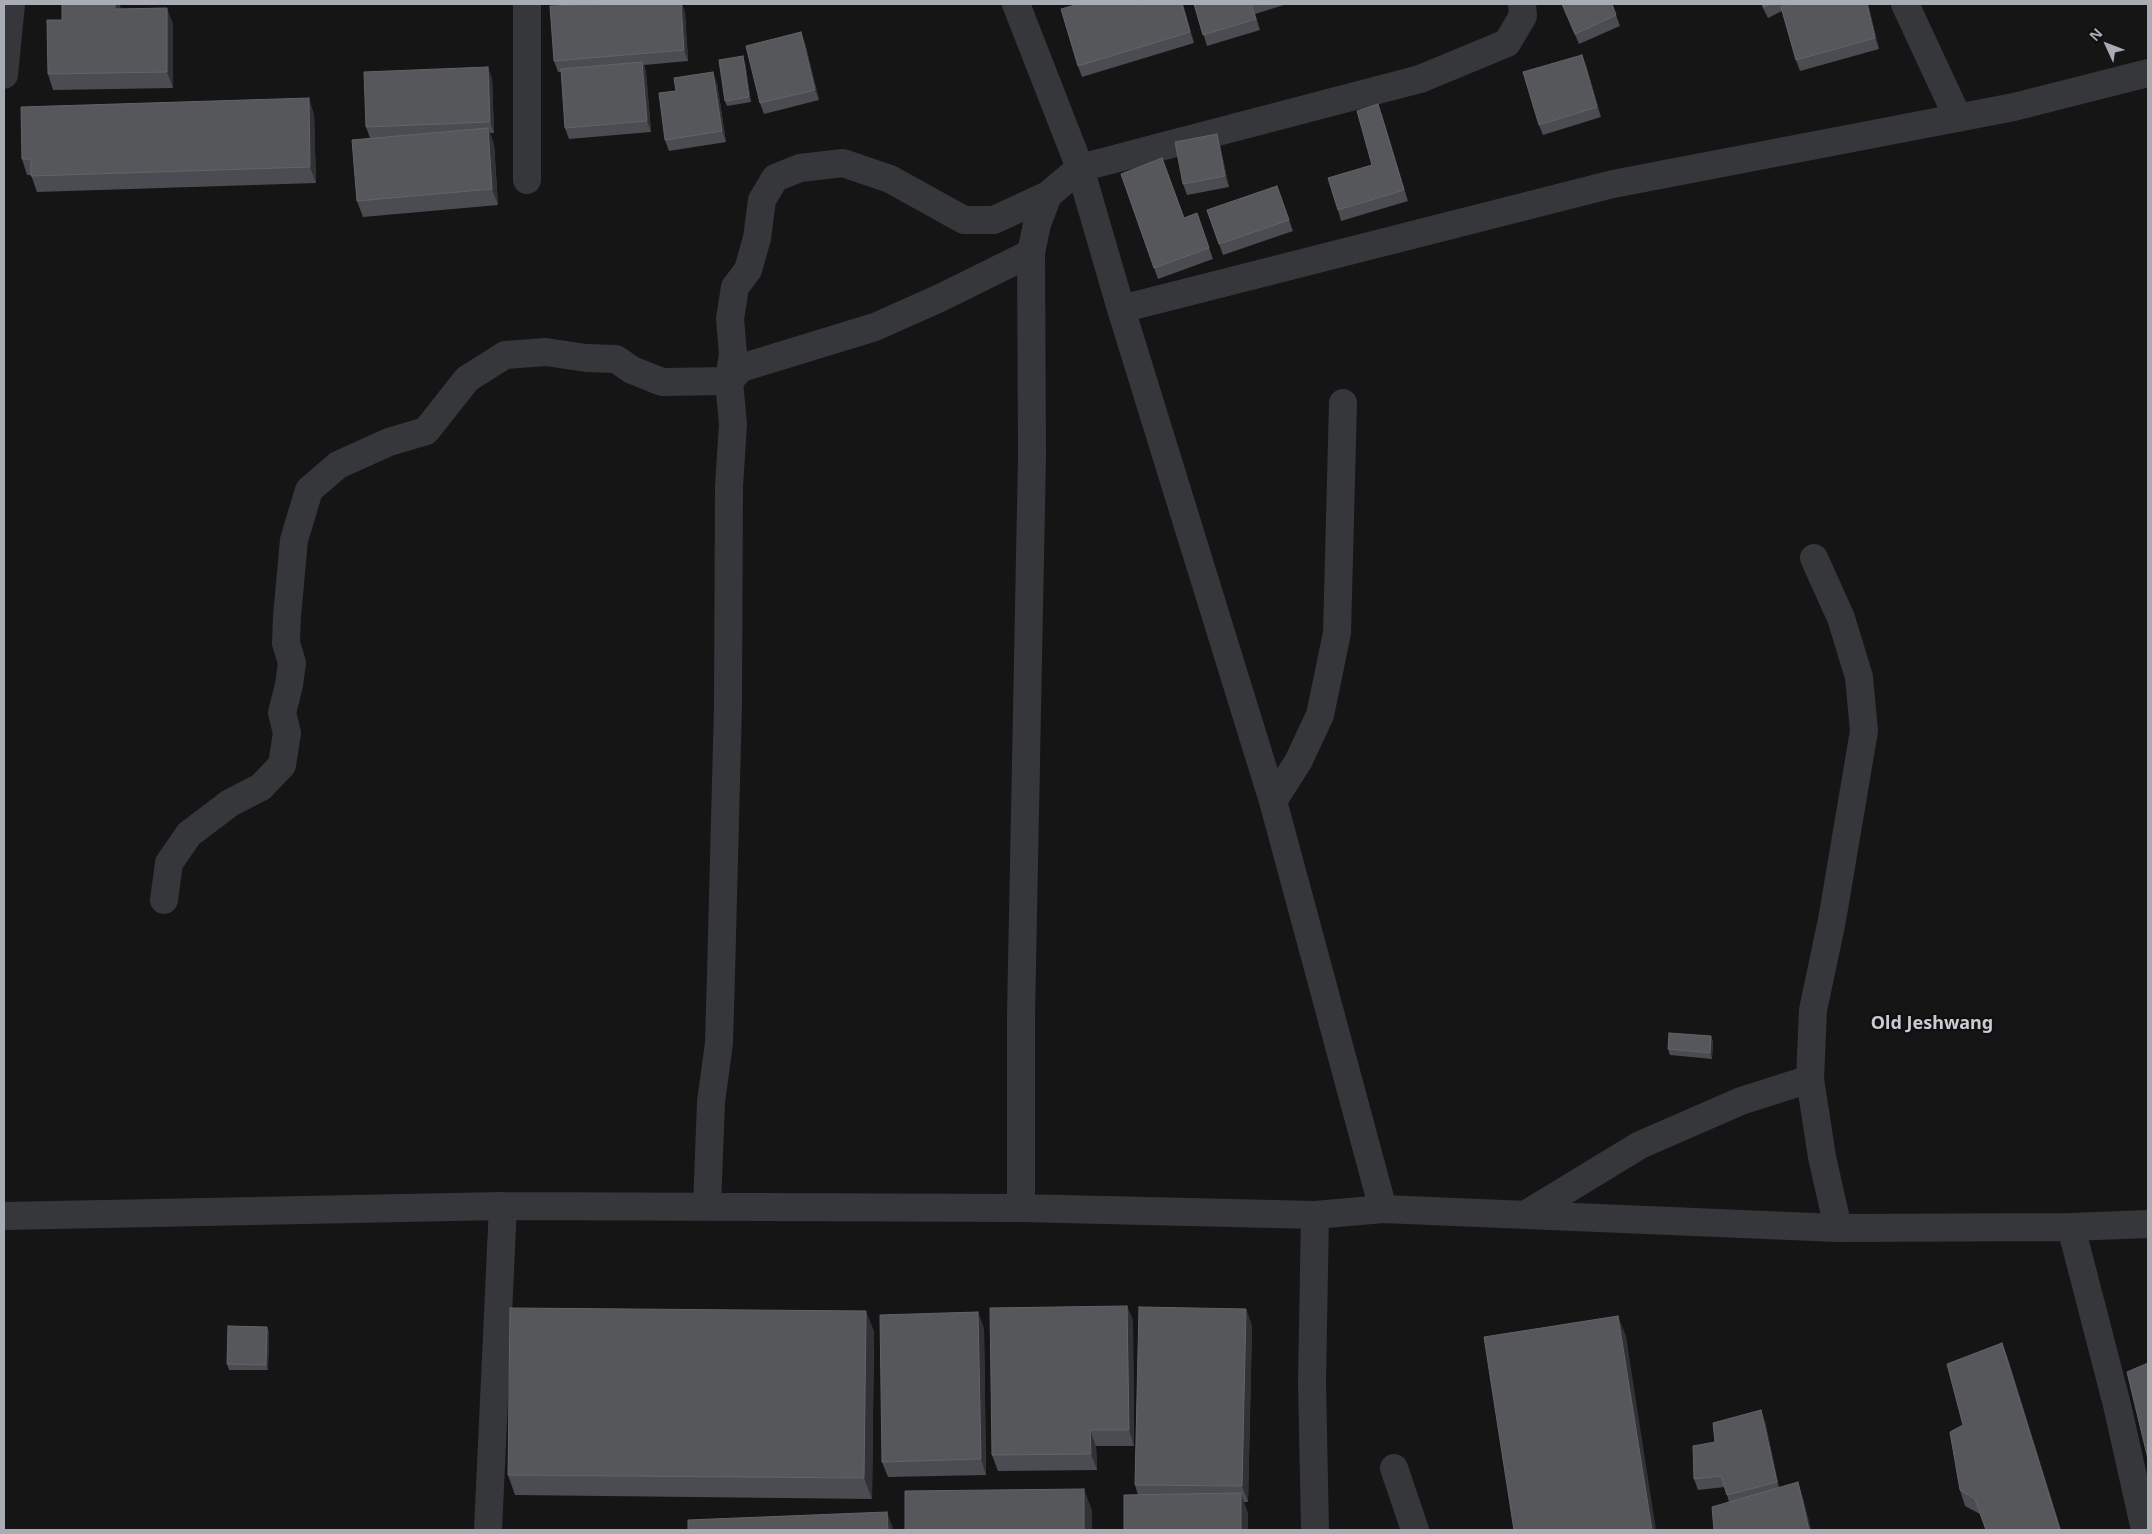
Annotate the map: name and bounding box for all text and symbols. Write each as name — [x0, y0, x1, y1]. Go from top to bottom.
north arrow — [2082, 20, 2132, 70]
text: N — [2085, 24, 2106, 45]
district label: Old Jeshwang — [1871, 1013, 1993, 1035]

